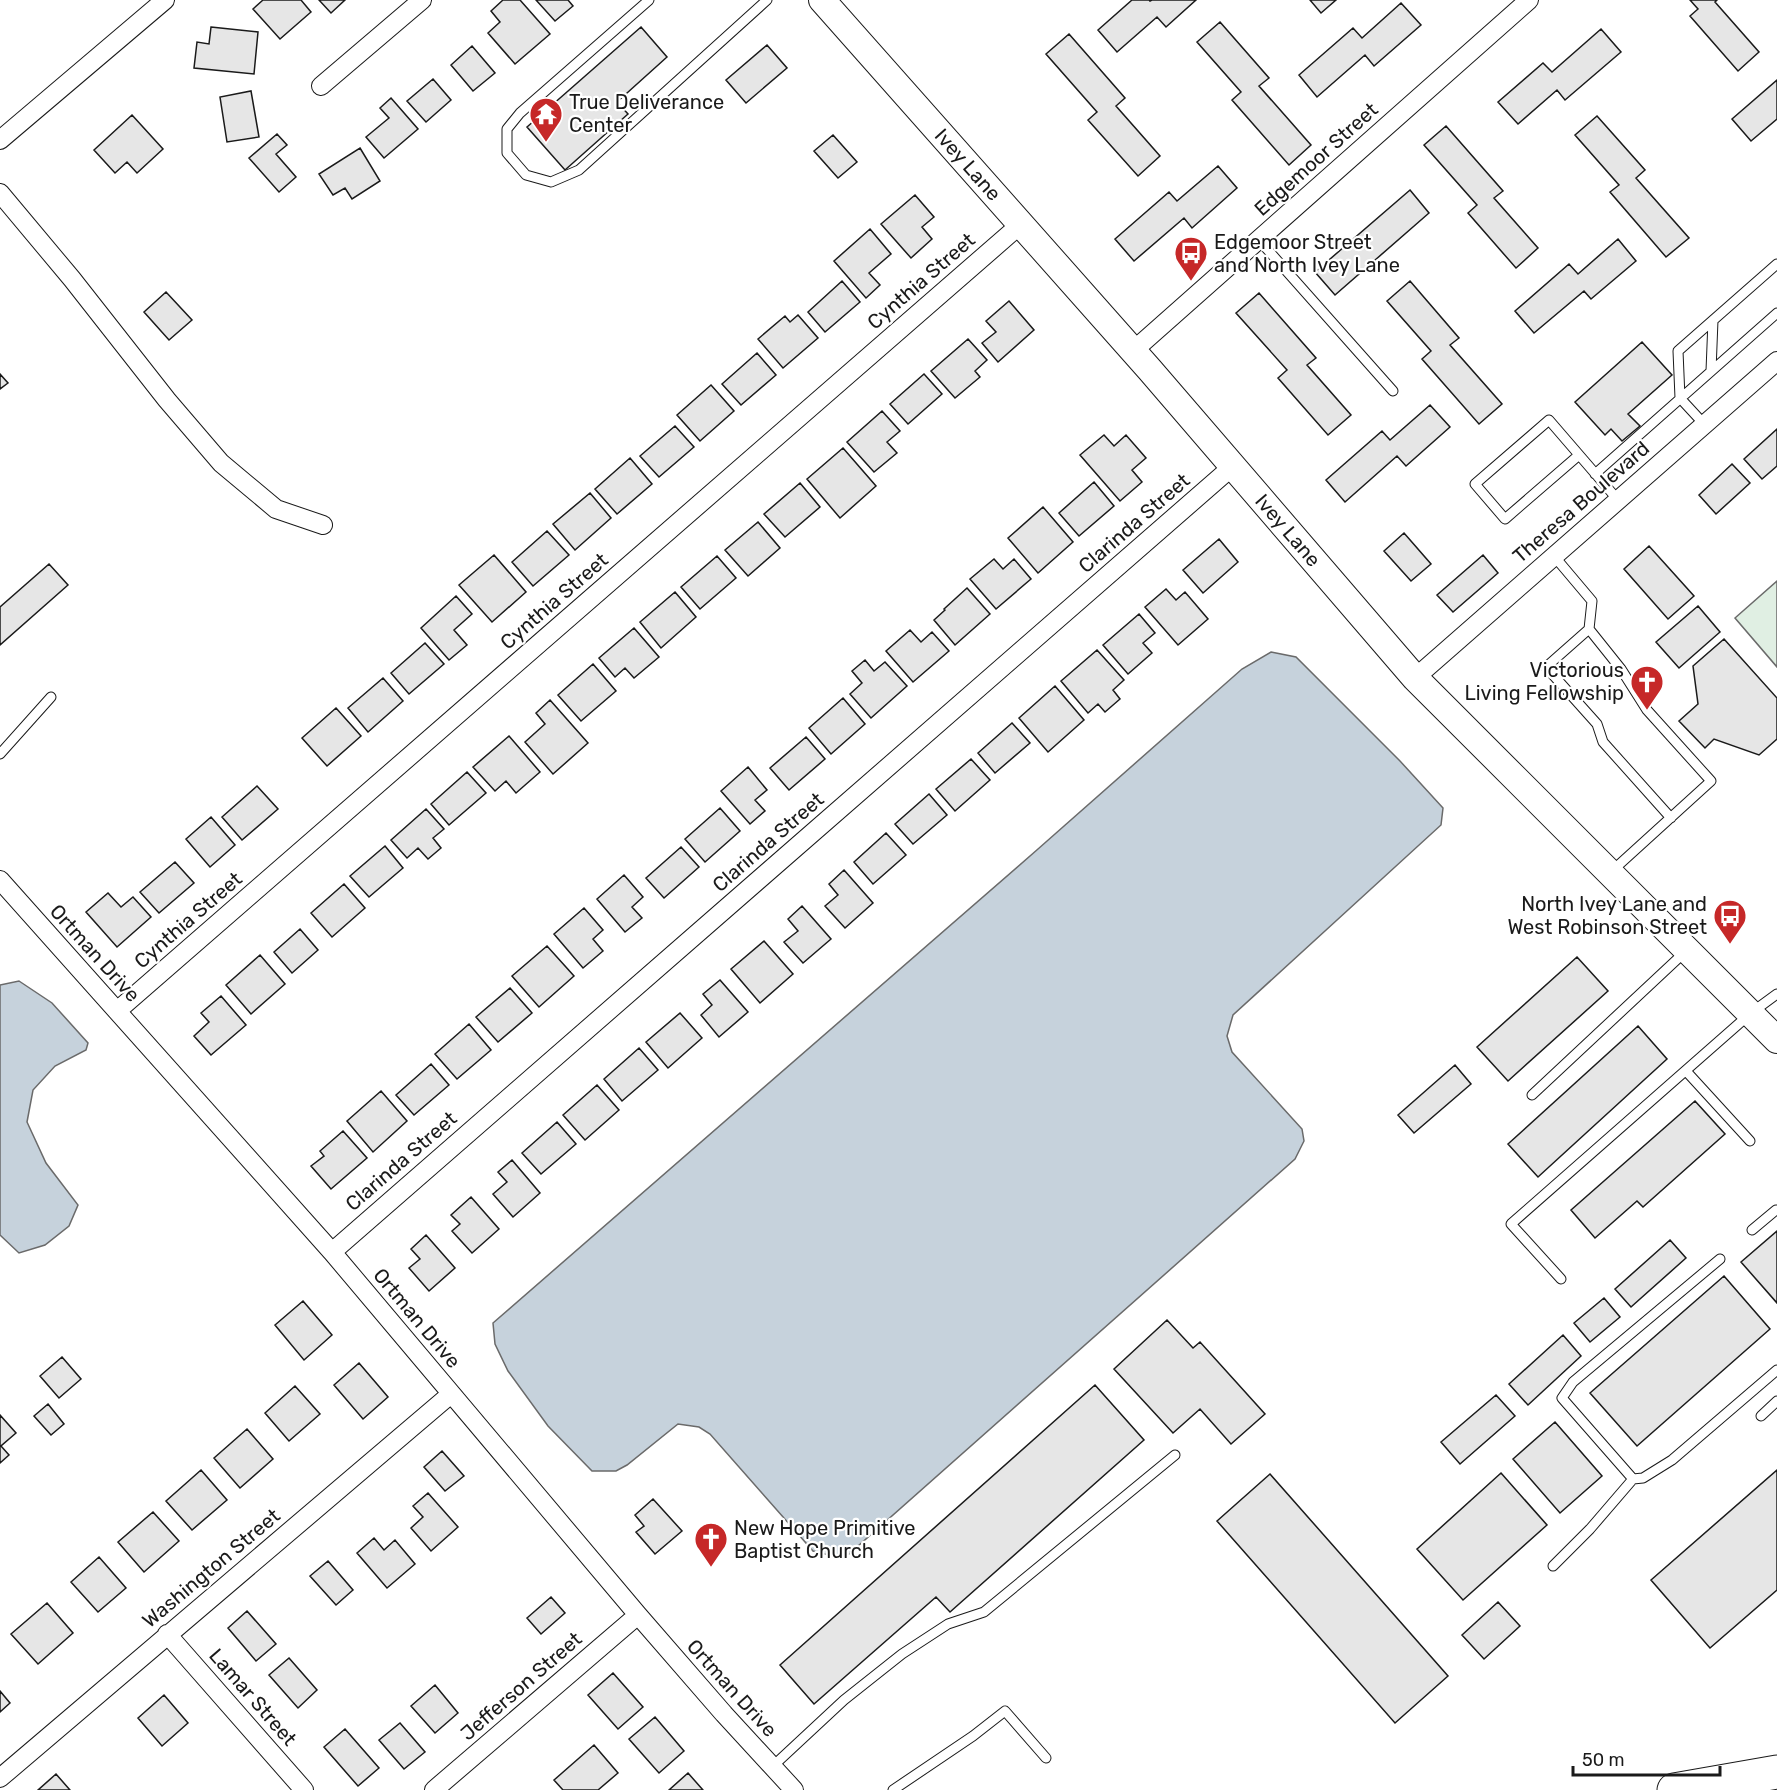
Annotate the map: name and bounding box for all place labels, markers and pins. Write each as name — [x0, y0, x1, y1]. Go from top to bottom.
place label: True Deliverance Center — [569, 90, 724, 137]
temple icon: True Deliverance Center — [528, 96, 564, 143]
place label: Edgemoor Street and North Ivey Lane — [1214, 230, 1400, 277]
bus stop icon: Edgemoor Street and North Ivey Lane — [1173, 235, 1209, 282]
place label: Victorious Living Fellowship — [1465, 658, 1624, 705]
church icon: Victorious Living Fellowship — [1629, 664, 1665, 711]
place label: North Ivey Lane and West Robinson Street — [1507, 892, 1707, 939]
bus stop icon: North Ivey Lane and West Robinson Street — [1712, 898, 1748, 945]
place label: New Hope Primitive Baptist Church — [734, 1516, 916, 1563]
church icon: New Hope Primitive Baptist Church — [693, 1521, 729, 1568]

